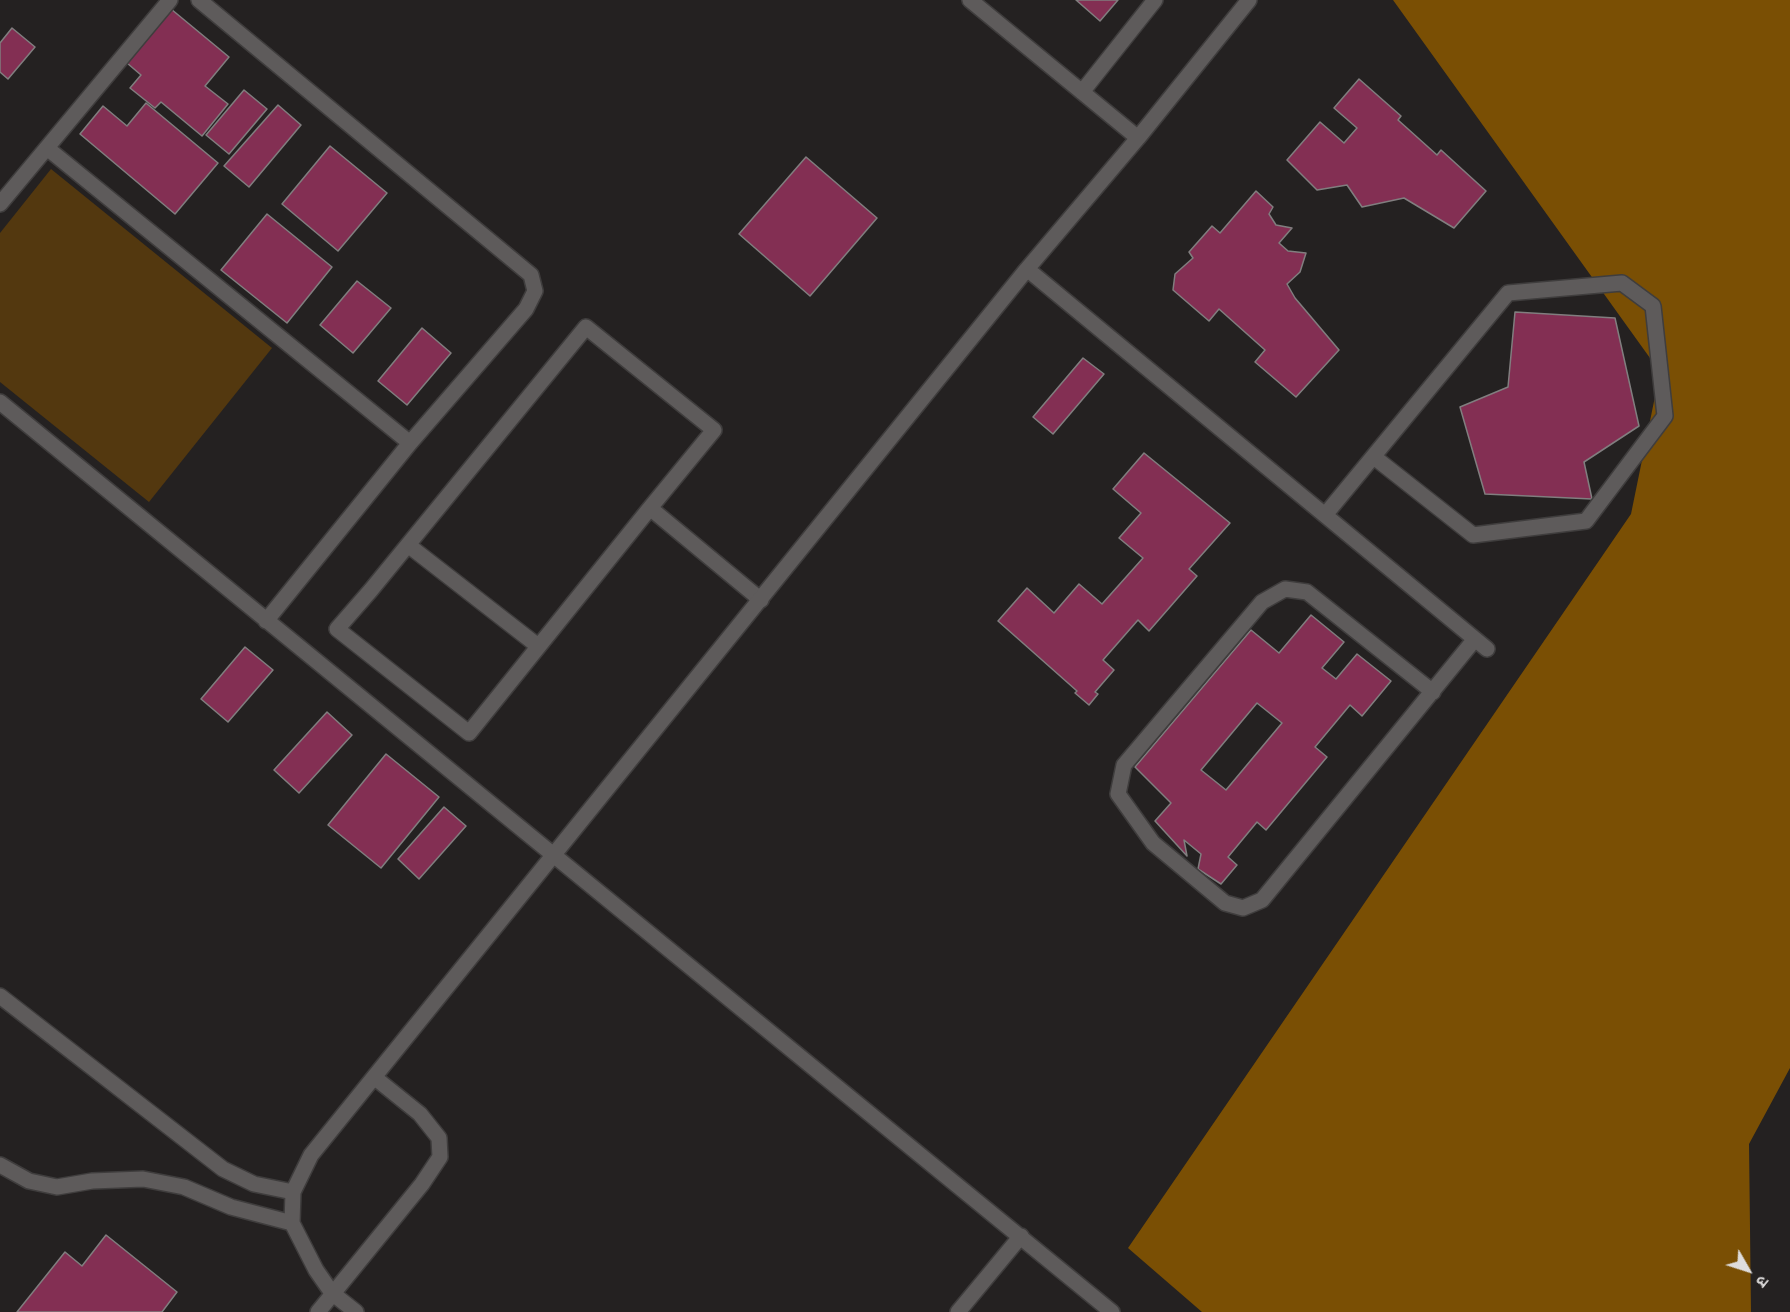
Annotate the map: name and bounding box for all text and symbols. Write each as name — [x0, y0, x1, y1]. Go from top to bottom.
north arrow — [1718, 1240, 1778, 1300]
text: उ — [1750, 1271, 1773, 1292]

